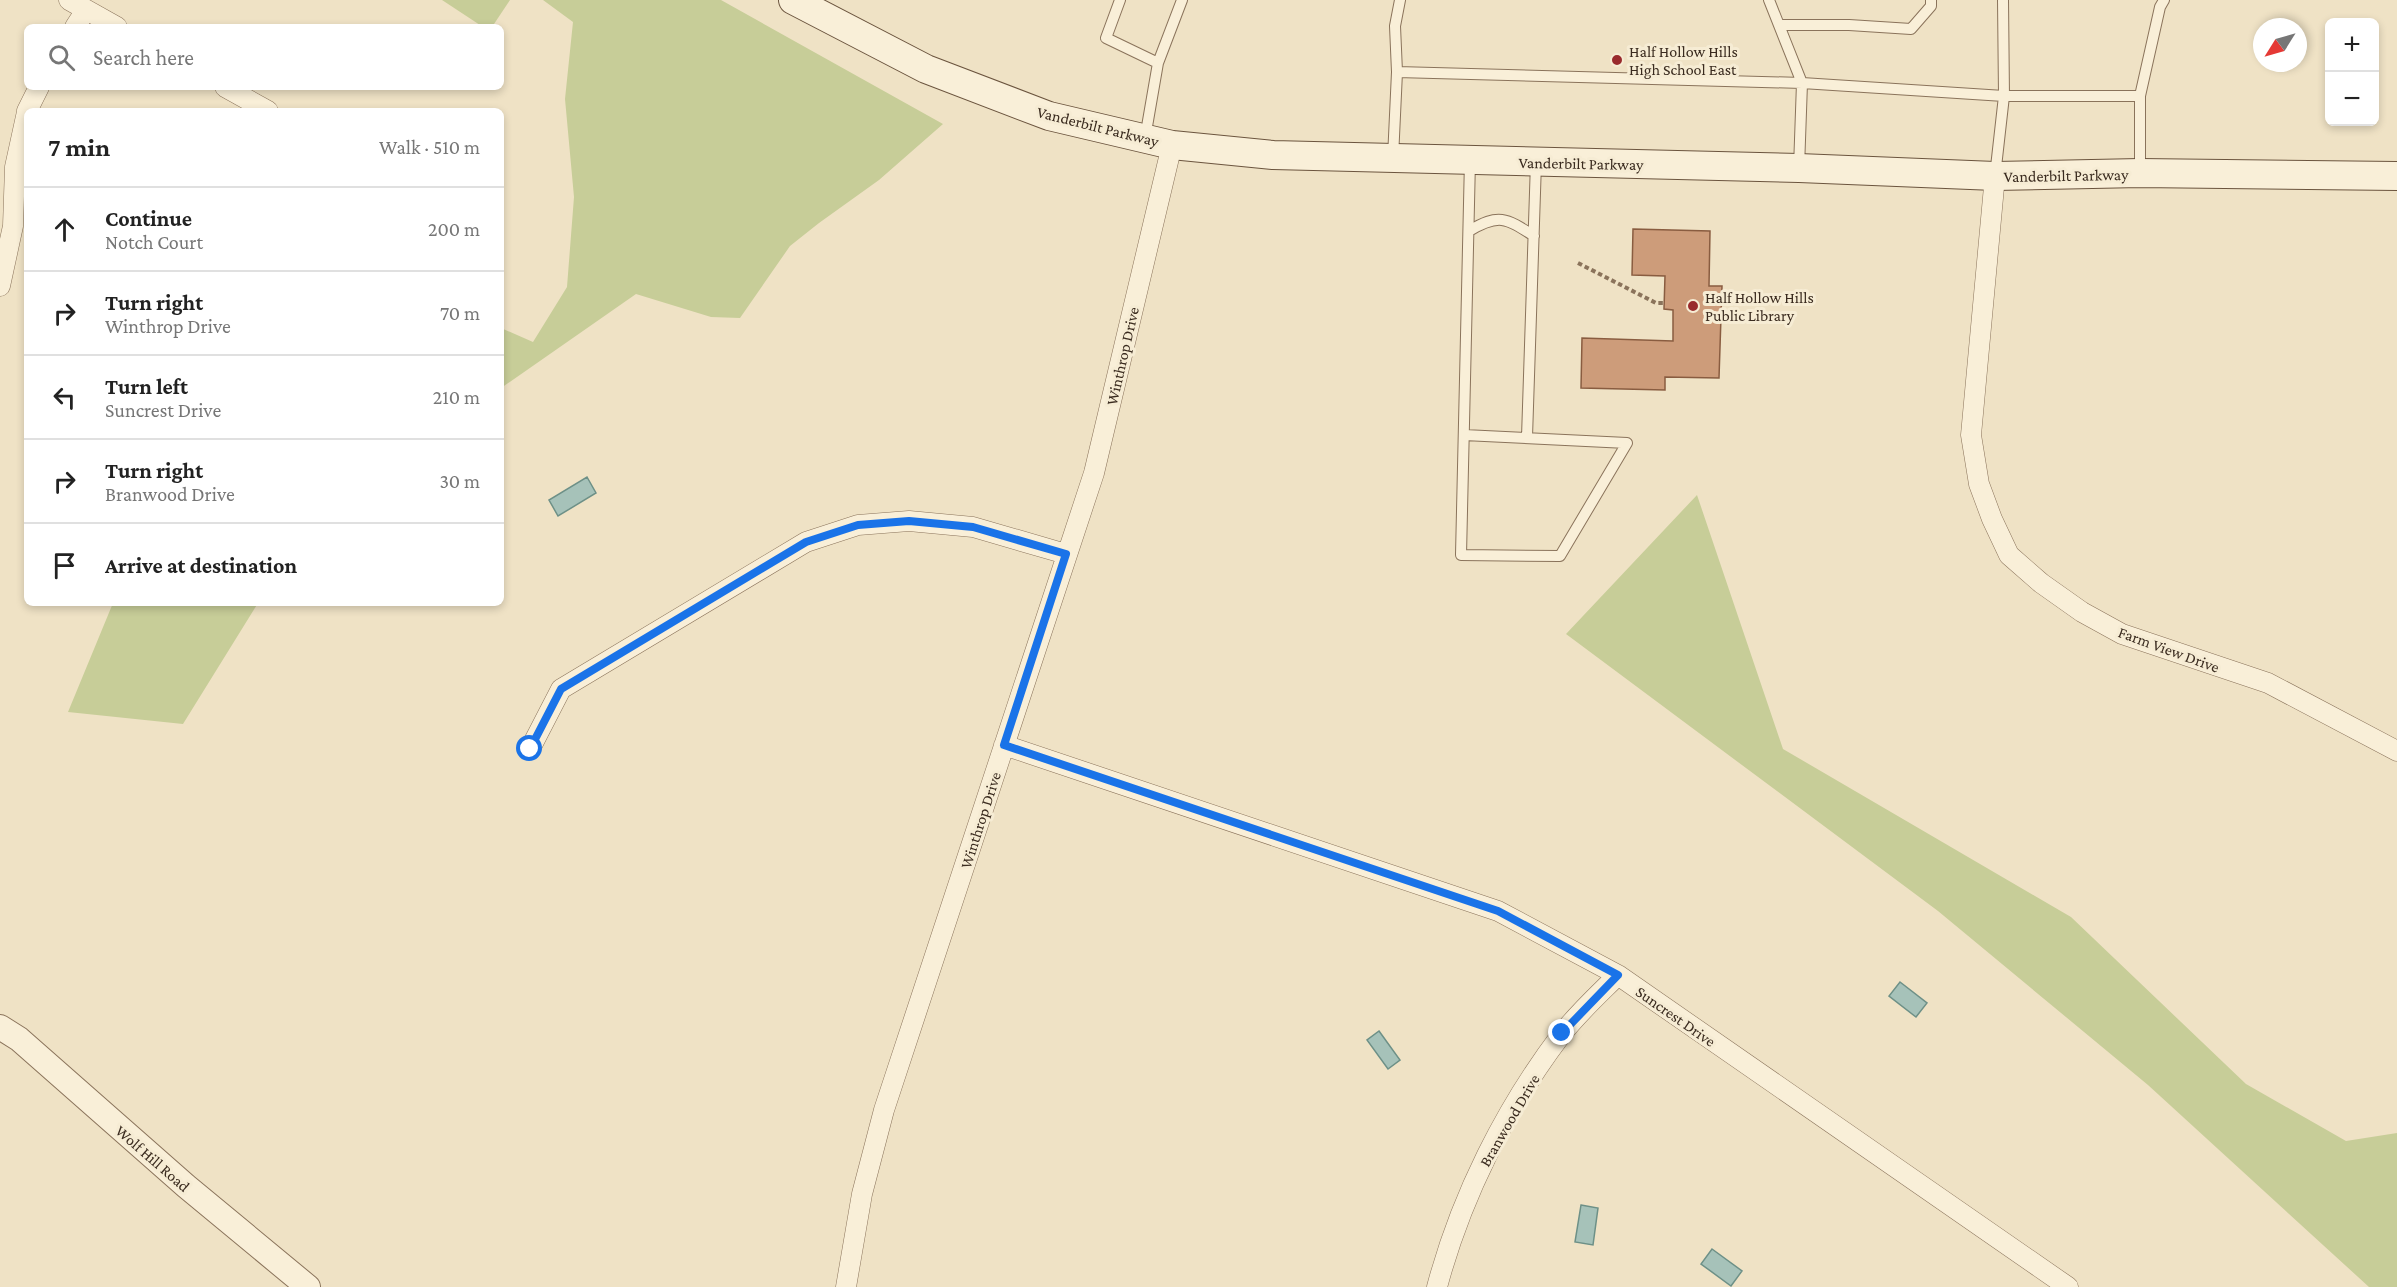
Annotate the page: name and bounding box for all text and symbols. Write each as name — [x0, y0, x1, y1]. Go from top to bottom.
north arrow — [2253, 18, 2307, 72]
map controls — [2325, 18, 2379, 126]
button: + — [2325, 18, 2379, 72]
search box — [24, 24, 504, 90]
icon: search — [45, 41, 78, 74]
place label: Half Hollow Hills High School East — [1629, 43, 1738, 79]
text: Search here — [93, 45, 194, 70]
marker: Half Hollow Hills High School East — [1610, 53, 1624, 67]
button: − — [2325, 72, 2379, 126]
street label: Vanderbilt Parkway — [1035, 103, 1161, 151]
text: 7 min — [48, 133, 110, 162]
text: Walk · 510 m — [379, 136, 480, 158]
street label: Vanderbilt Parkway — [1518, 154, 1644, 174]
street label: Vanderbilt Parkway — [2003, 166, 2129, 186]
text: Continue — [105, 206, 192, 231]
icon: ahead — [48, 213, 81, 246]
text: 200 m — [428, 218, 480, 240]
text: Notch Court — [105, 231, 203, 253]
place label: Half Hollow Hills Public Library — [1705, 289, 1814, 325]
text: Turn right — [105, 290, 203, 315]
icon: right — [48, 297, 81, 330]
marker: Half Hollow Hills Public Library — [1686, 299, 1700, 313]
text: 70 m — [440, 302, 480, 324]
street label: Winthrop Drive — [1103, 305, 1143, 407]
text: Winthrop Drive — [105, 315, 231, 337]
text: Turn left — [105, 374, 188, 399]
icon: left — [48, 381, 81, 414]
text: 210 m — [433, 386, 480, 408]
text: Suncrest Drive — [105, 399, 221, 421]
text: Turn right — [105, 458, 203, 483]
icon: right — [48, 465, 81, 498]
text: 30 m — [439, 470, 480, 492]
text: Branwood Drive — [105, 483, 235, 505]
icon: arrive — [48, 549, 81, 582]
text: Arrive at destination — [105, 553, 297, 578]
street label: Farm View Drive — [2116, 623, 2222, 676]
route start — [516, 735, 542, 761]
street label: Winthrop Drive — [957, 770, 1005, 871]
street label: Suncrest Drive — [1633, 983, 1719, 1050]
route end — [1548, 1019, 1574, 1045]
street label: Branwood Drive — [1476, 1071, 1543, 1169]
street label: Wolf Hill Road — [112, 1122, 194, 1195]

